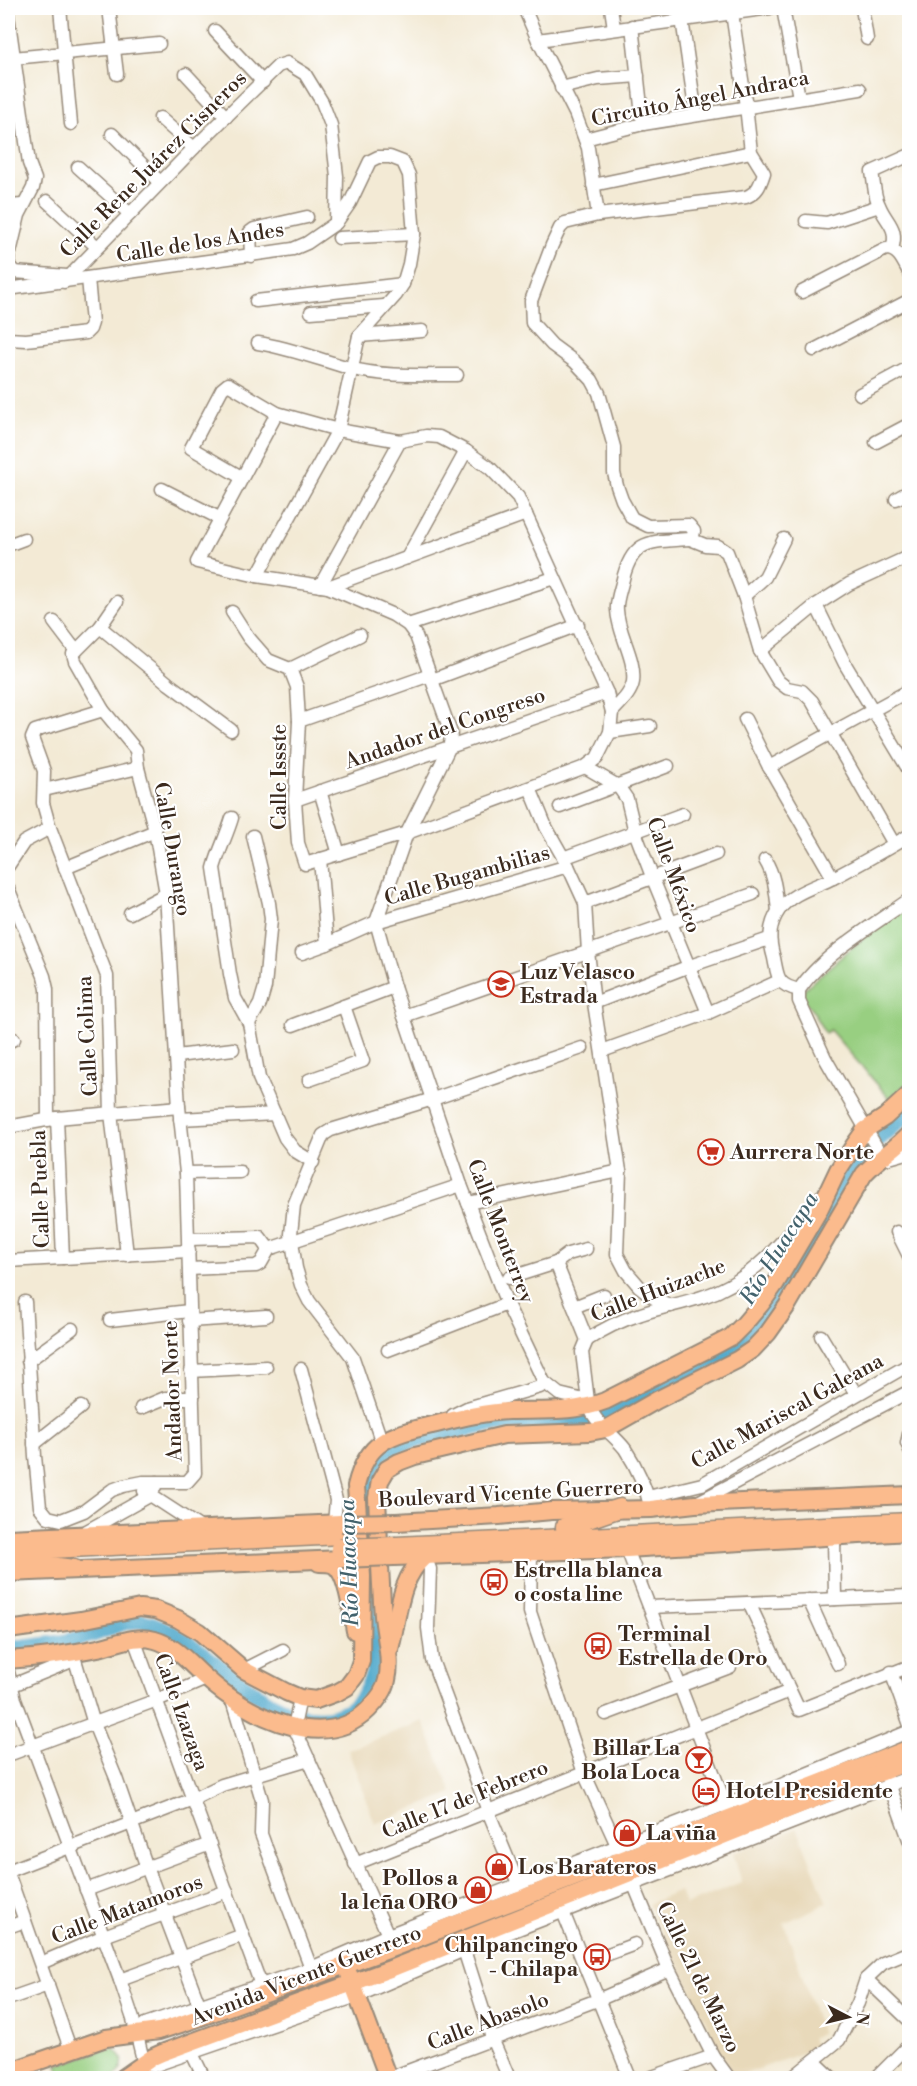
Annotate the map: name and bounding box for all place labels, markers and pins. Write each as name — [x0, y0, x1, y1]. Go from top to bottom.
place label: Luz Velasco Estrada — [520, 960, 635, 1010]
school or university icon: Luz Velasco Estrada — [486, 969, 516, 999]
supermarket icon: Aurrera Norte — [696, 1137, 726, 1167]
place label: Aurrera Norte — [729, 1140, 874, 1166]
place label: Estrella blanca o costa line — [514, 1558, 663, 1608]
bus stop icon: Estrella blanca o costa line — [479, 1567, 509, 1597]
place label: Terminal Estrella de Oro — [618, 1622, 768, 1672]
bus stop icon: Terminal Estrella de Oro — [583, 1631, 613, 1661]
place label: Billar La Bola Loca — [581, 1736, 681, 1786]
bar icon: Billar La Bola Loca — [684, 1745, 714, 1775]
hotel icon: Hotel Presidente — [691, 1776, 721, 1806]
place label: Hotel Presidente — [726, 1779, 893, 1805]
shop icon: La viña — [612, 1818, 642, 1848]
place label: La viña — [646, 1821, 717, 1847]
shop icon: Los Barateros — [484, 1852, 514, 1882]
place label: Los Barateros — [518, 1855, 657, 1881]
place label: Pollos a la leña ORO — [341, 1866, 459, 1916]
shop icon: Pollos a la leña ORO — [463, 1875, 493, 1905]
place label: Chilpancingo - Chilapa — [444, 1933, 579, 1983]
bus stop icon: Chilpancingo - Chilapa — [582, 1942, 612, 1972]

